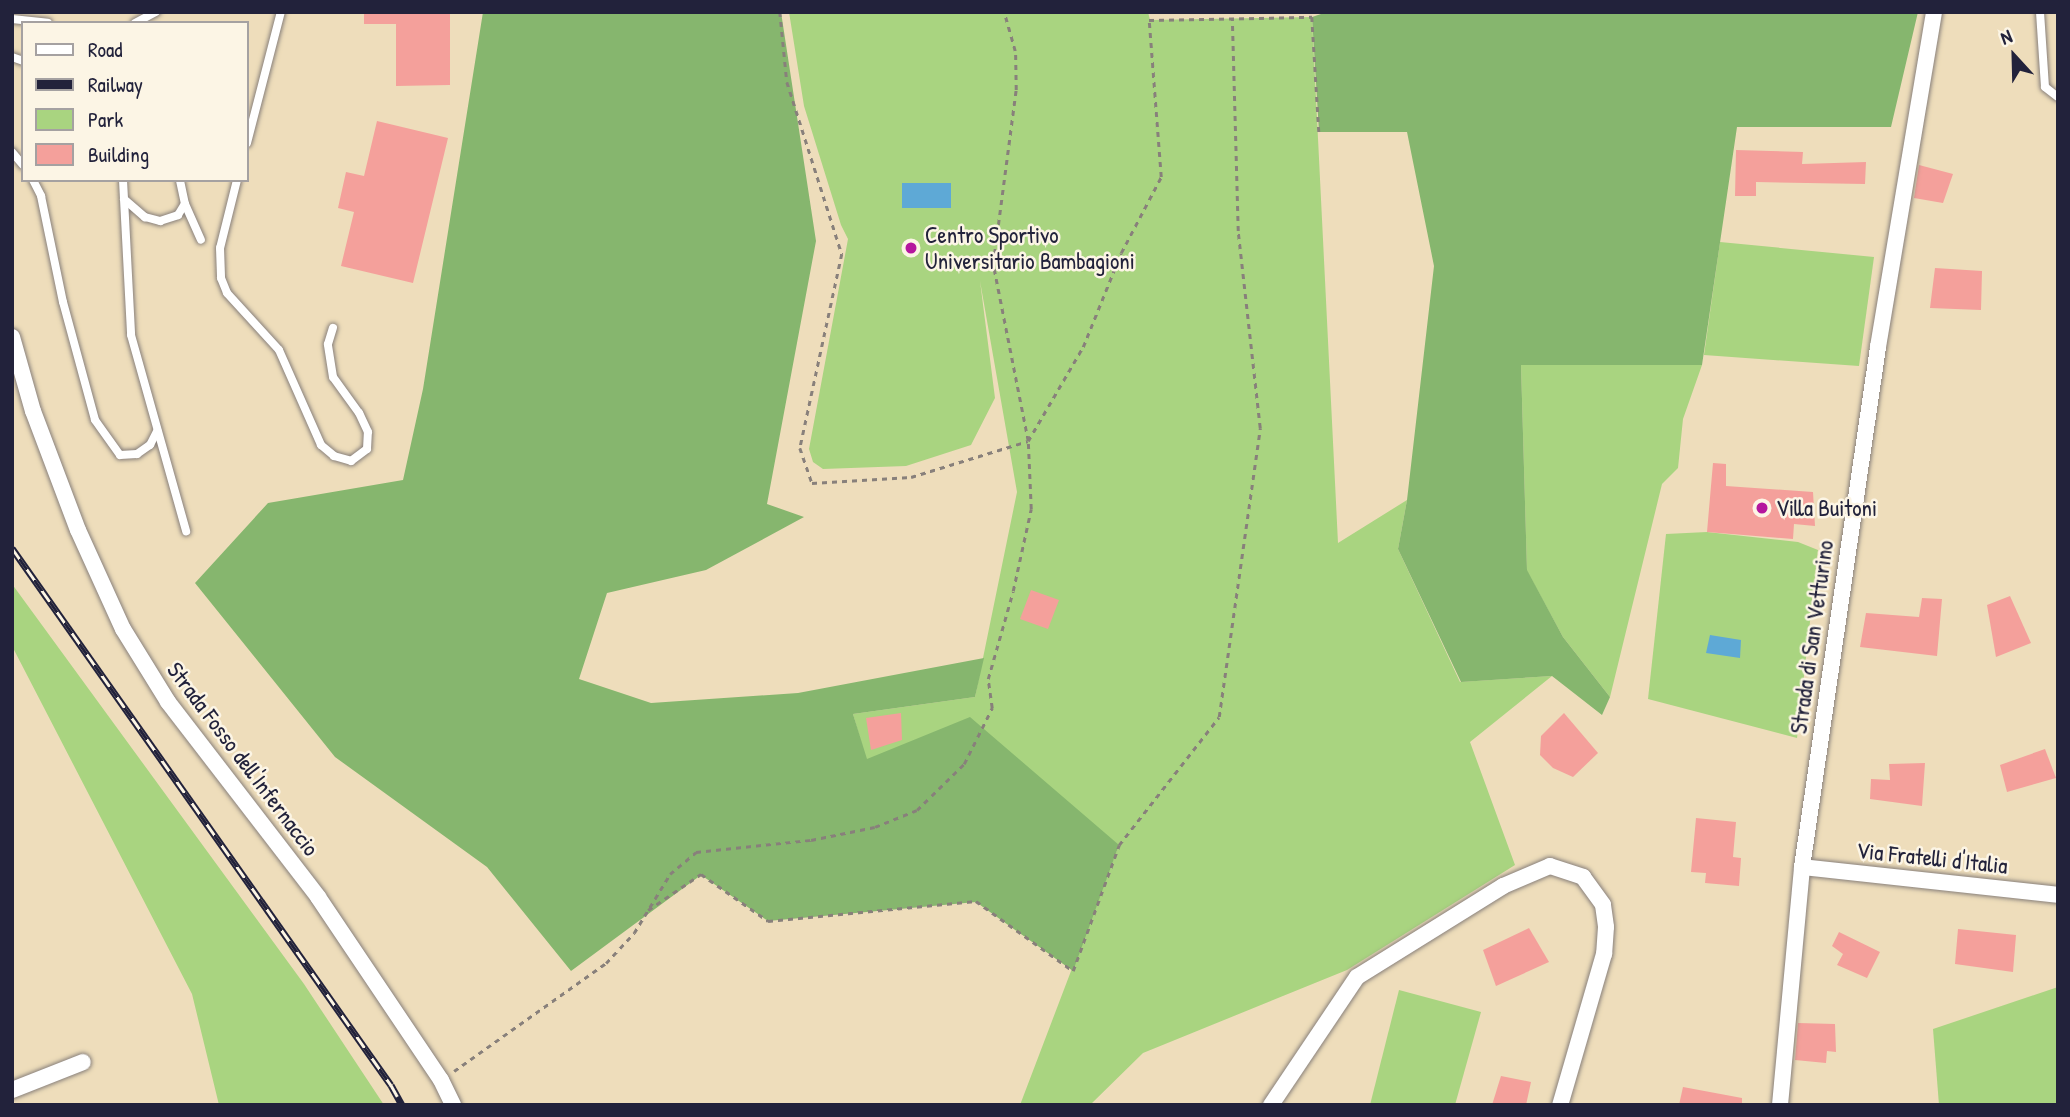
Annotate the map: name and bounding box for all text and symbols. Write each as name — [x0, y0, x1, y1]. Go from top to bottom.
legend — [21, 21, 248, 182]
north arrow — [1979, 21, 2049, 91]
text: N — [1997, 23, 2016, 50]
text: Road — [88, 35, 122, 64]
text: Railway — [88, 70, 143, 99]
text: Park — [88, 105, 123, 134]
text: Building — [88, 140, 149, 169]
place label: Centro Sportivo Universitario Bambagioni — [925, 221, 1135, 275]
marker: Centro Sportivo Universitario Bambagioni — [903, 240, 919, 256]
place label: Villa Buitoni — [1776, 494, 1877, 522]
marker: Villa Buitoni — [1754, 500, 1770, 516]
street label: Strada di San Vetturino — [1785, 538, 1839, 736]
street label: Strada Fosso dell'Infernaccio — [161, 657, 325, 861]
street label: Via Fratelli d'Italia — [1855, 836, 2009, 880]

